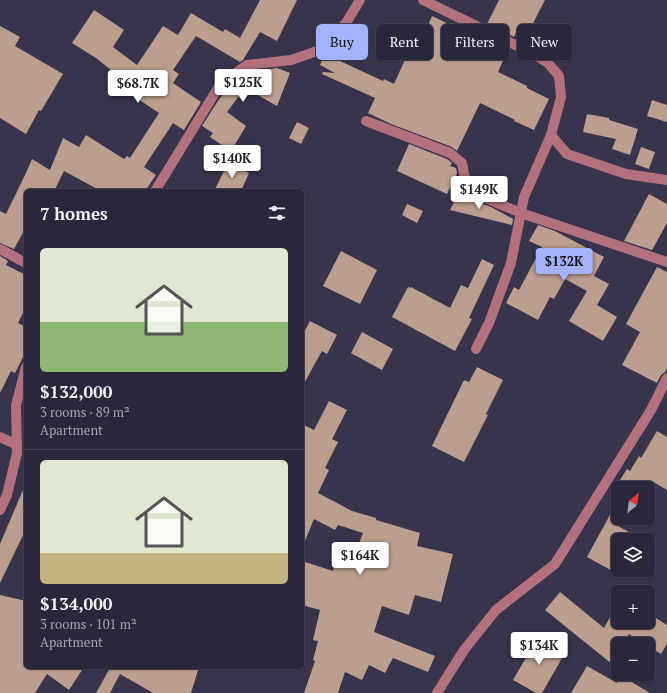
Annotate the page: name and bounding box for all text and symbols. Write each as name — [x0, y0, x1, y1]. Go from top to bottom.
chip: Buy — [316, 24, 368, 60]
chip: Rent — [376, 24, 433, 60]
chip: Filters — [441, 24, 509, 60]
chip: New — [517, 24, 572, 60]
pin: $125K — [215, 69, 271, 103]
pin: $68.7K — [105, 70, 171, 104]
text: $125K — [224, 73, 262, 91]
text: $68.7K — [117, 74, 159, 92]
pin: $140K — [204, 145, 260, 179]
text: $140K — [213, 149, 251, 167]
pin: $149K — [451, 176, 507, 210]
text: $149K — [460, 180, 498, 198]
text: 7 homes — [40, 202, 108, 225]
icon: filters — [266, 202, 288, 224]
pin: $132K — [536, 248, 592, 282]
text: $132K — [545, 252, 583, 270]
icon: home — [128, 274, 200, 346]
text: $132,000 — [40, 380, 112, 403]
text: 3 rooms · 89 m² — [40, 403, 130, 421]
text: Apartment — [40, 421, 103, 439]
north arrow — [611, 481, 655, 525]
map controls — [611, 481, 655, 681]
icon: home — [128, 486, 200, 558]
button: layers — [611, 533, 655, 577]
pin: $164K — [332, 542, 388, 576]
text: $164K — [341, 546, 379, 564]
button: + — [611, 585, 655, 629]
text: $134,000 — [40, 592, 112, 615]
text: 3 rooms · 101 m² — [40, 615, 137, 633]
pin: $134K — [511, 632, 567, 666]
text: Apartment — [40, 633, 103, 651]
text: $134K — [520, 636, 558, 654]
button: − — [611, 637, 655, 681]

